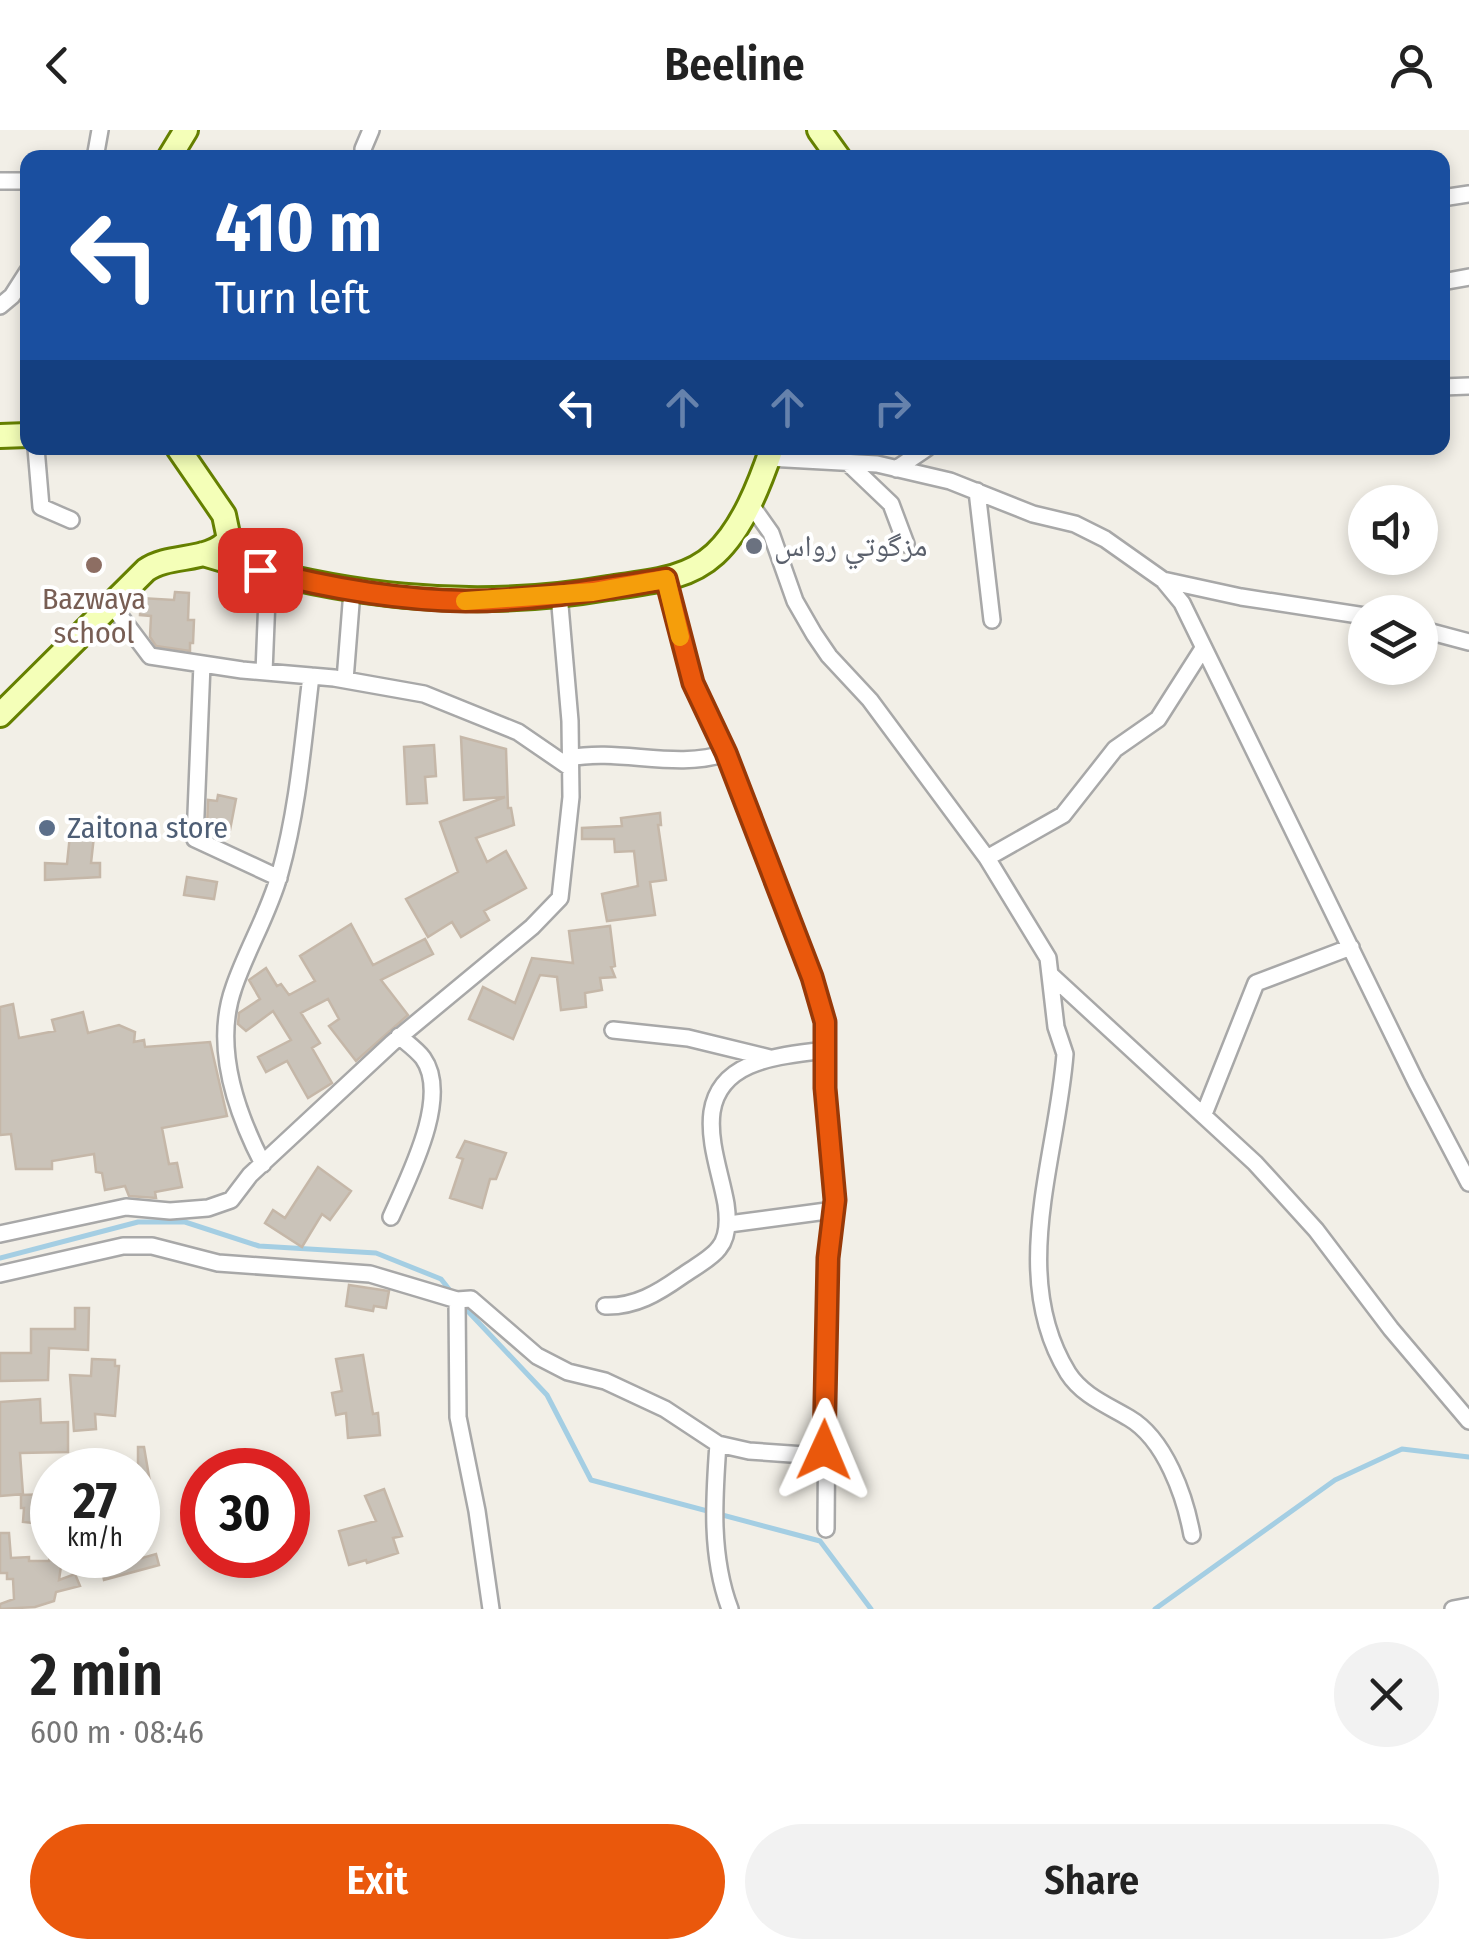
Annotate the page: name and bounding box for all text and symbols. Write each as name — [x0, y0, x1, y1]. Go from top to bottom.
icon: back — [30, 38, 85, 93]
text: Beeline — [664, 38, 805, 92]
icon: person — [1384, 38, 1439, 93]
text: 410 m — [215, 186, 382, 270]
icon: left — [50, 190, 180, 320]
text: Turn left — [215, 271, 370, 325]
icon: left — [550, 380, 605, 435]
icon: ahead — [655, 380, 710, 435]
icon: ahead — [760, 380, 815, 435]
icon: right — [865, 380, 920, 435]
map controls — [1348, 485, 1438, 685]
button: sound — [1348, 485, 1438, 575]
pin — [218, 528, 303, 613]
place label: مزگوتي رواس — [774, 528, 927, 570]
marker: مزگوتي رواس — [743, 535, 765, 557]
icon: arrive — [233, 543, 288, 598]
marker: Bazwaya school — [83, 554, 105, 576]
place label: Bazwaya school — [42, 581, 146, 651]
button: layers — [1348, 595, 1438, 685]
place label: Zaitona store — [67, 810, 228, 846]
marker: Zaitona store — [36, 817, 58, 839]
position arrow — [772, 1398, 876, 1502]
speed limit sign: 30 — [180, 1448, 310, 1578]
text: 27 — [73, 1471, 117, 1531]
text: km/h — [67, 1523, 123, 1553]
text: 2 min — [30, 1639, 163, 1711]
button: close — [1334, 1642, 1439, 1747]
text: 600 m · 08:46 — [30, 1713, 204, 1751]
button: Exit — [30, 1824, 725, 1939]
button: Share — [745, 1824, 1439, 1939]

